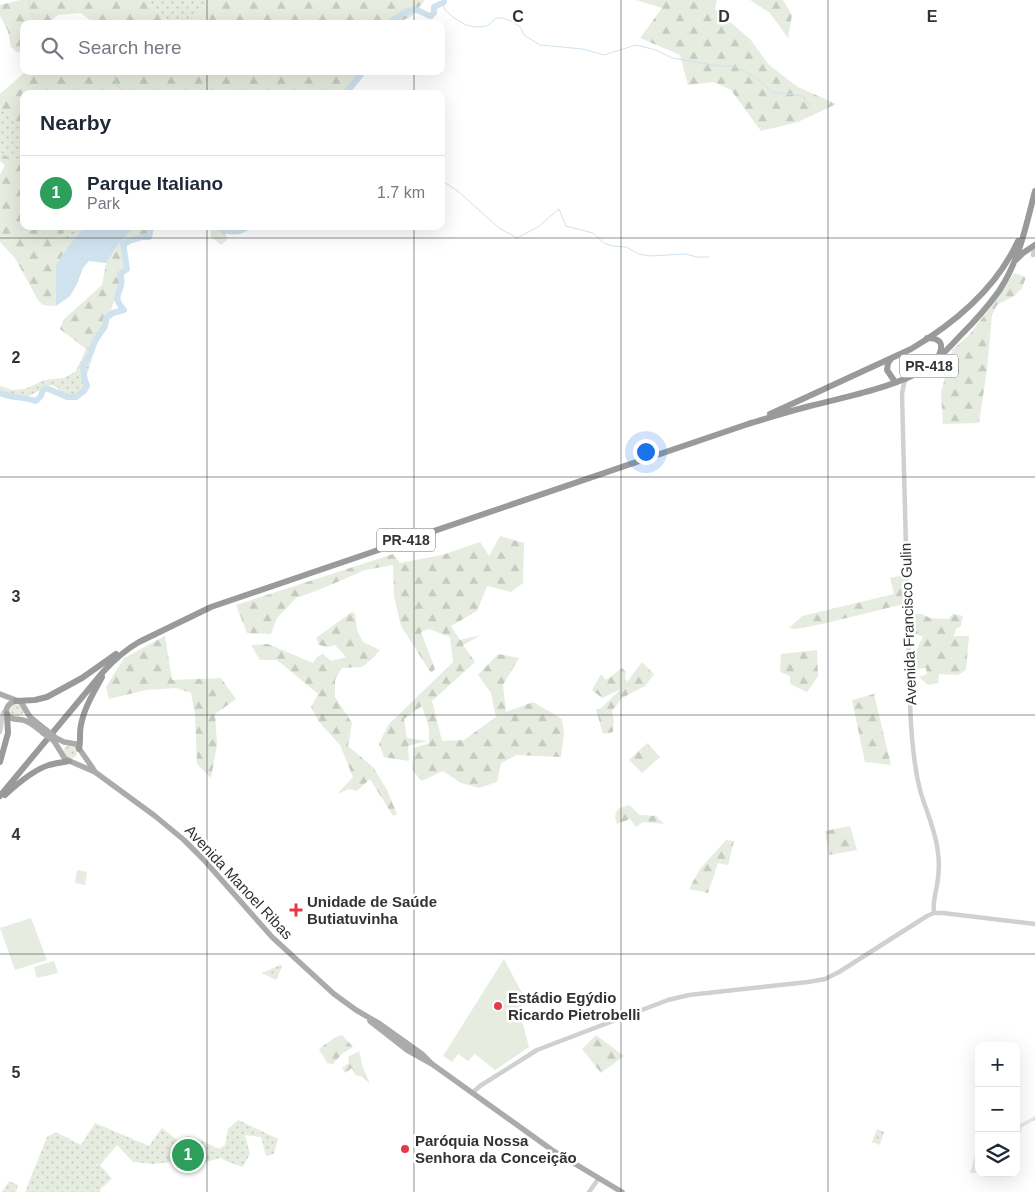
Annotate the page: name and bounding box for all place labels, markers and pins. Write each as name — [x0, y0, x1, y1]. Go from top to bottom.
place label: Unidade de Saúde Butiatuvinha — [307, 893, 437, 927]
marker: Unidade de Saúde Butiatuvinha — [289, 903, 303, 917]
place label: Estádio Egýdio Ricardo Pietrobelli — [508, 989, 641, 1023]
marker: Estádio Egýdio Ricardo Pietrobelli — [492, 1000, 504, 1012]
place label: Paróquia Nossa Senhora da Conceição — [415, 1132, 577, 1166]
pin: 1 — [172, 1136, 204, 1174]
marker: Paróquia Nossa Senhora da Conceição — [399, 1143, 411, 1155]

